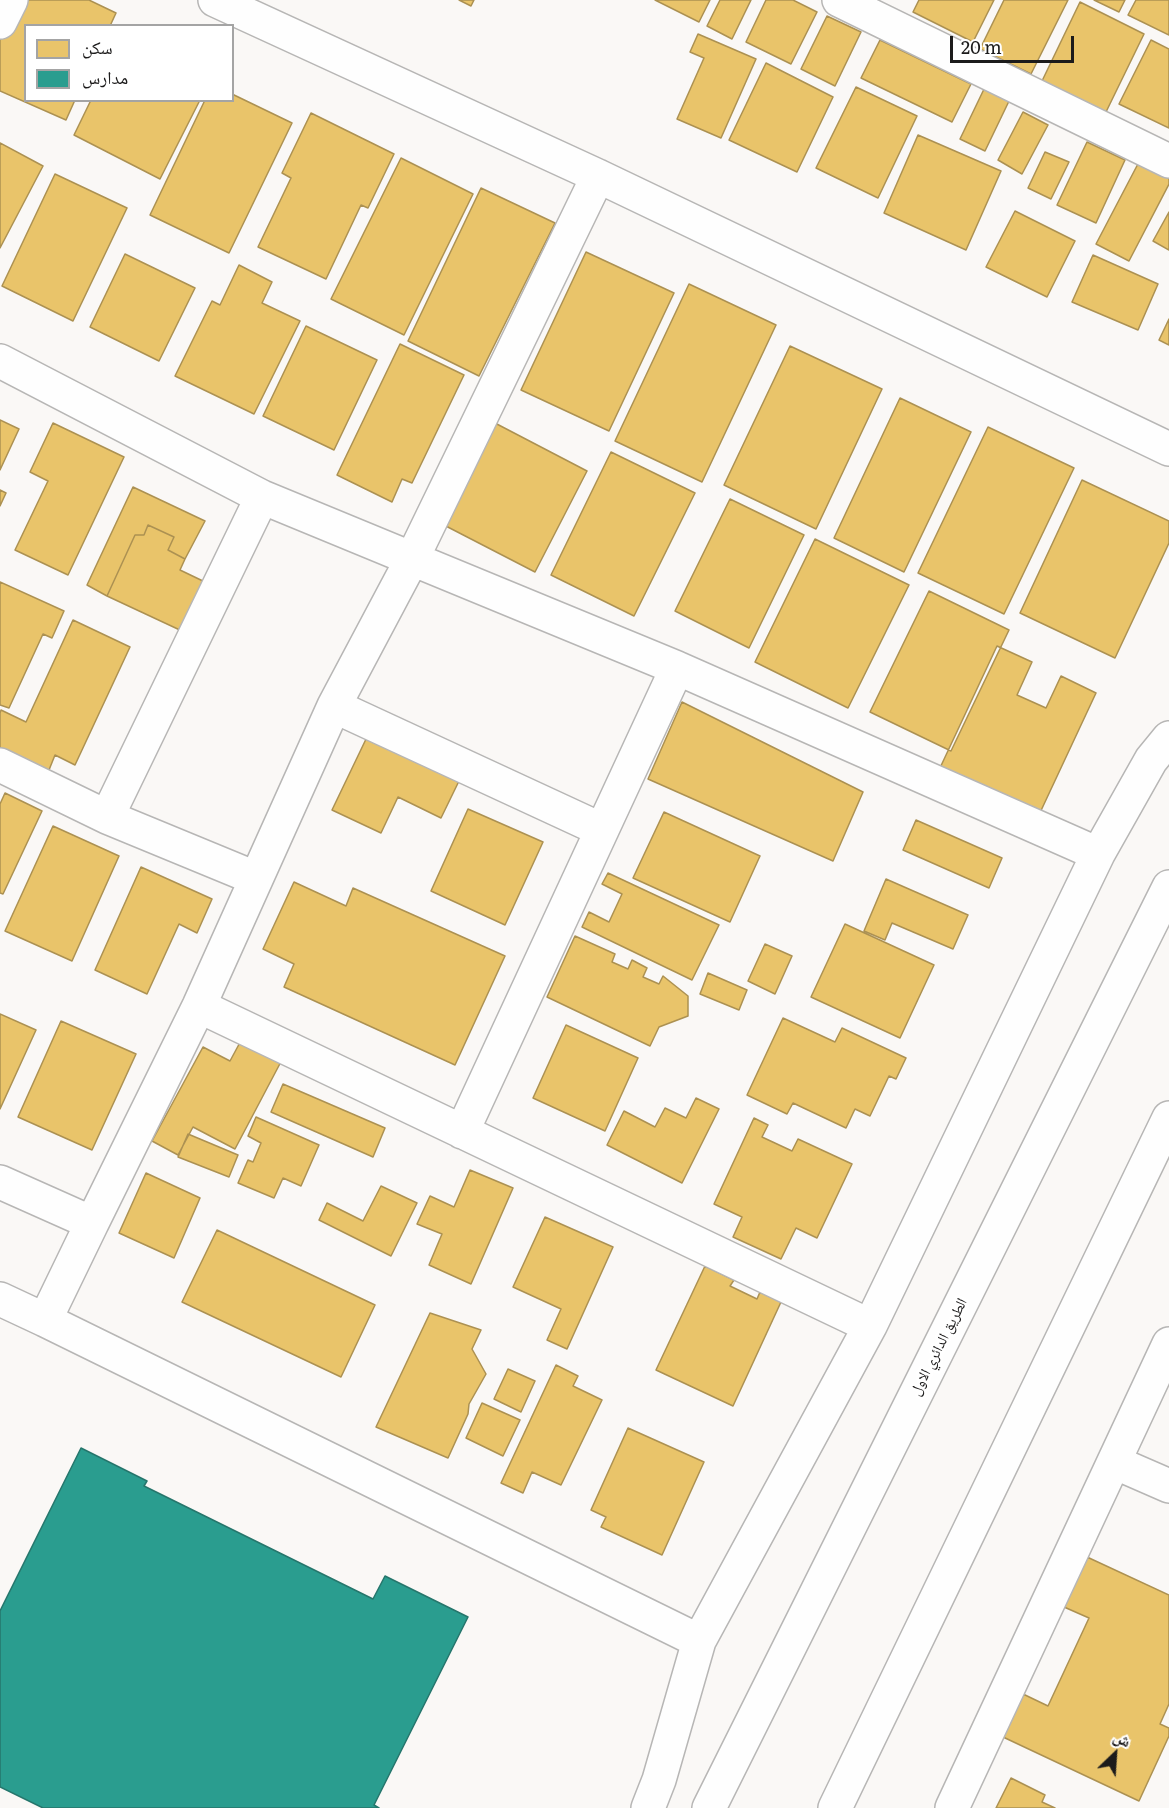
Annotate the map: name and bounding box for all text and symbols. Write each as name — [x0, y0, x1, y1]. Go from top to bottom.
legend — [24, 24, 234, 102]
scale bar — [953, 24, 1078, 62]
text: سكن — [82, 33, 113, 60]
text: 20 m — [961, 33, 1002, 60]
text: مدارس — [82, 63, 128, 90]
street label: الطريق الدائري الاول — [907, 1295, 971, 1399]
text: ش — [1110, 1723, 1135, 1752]
north arrow — [1085, 1724, 1145, 1784]

